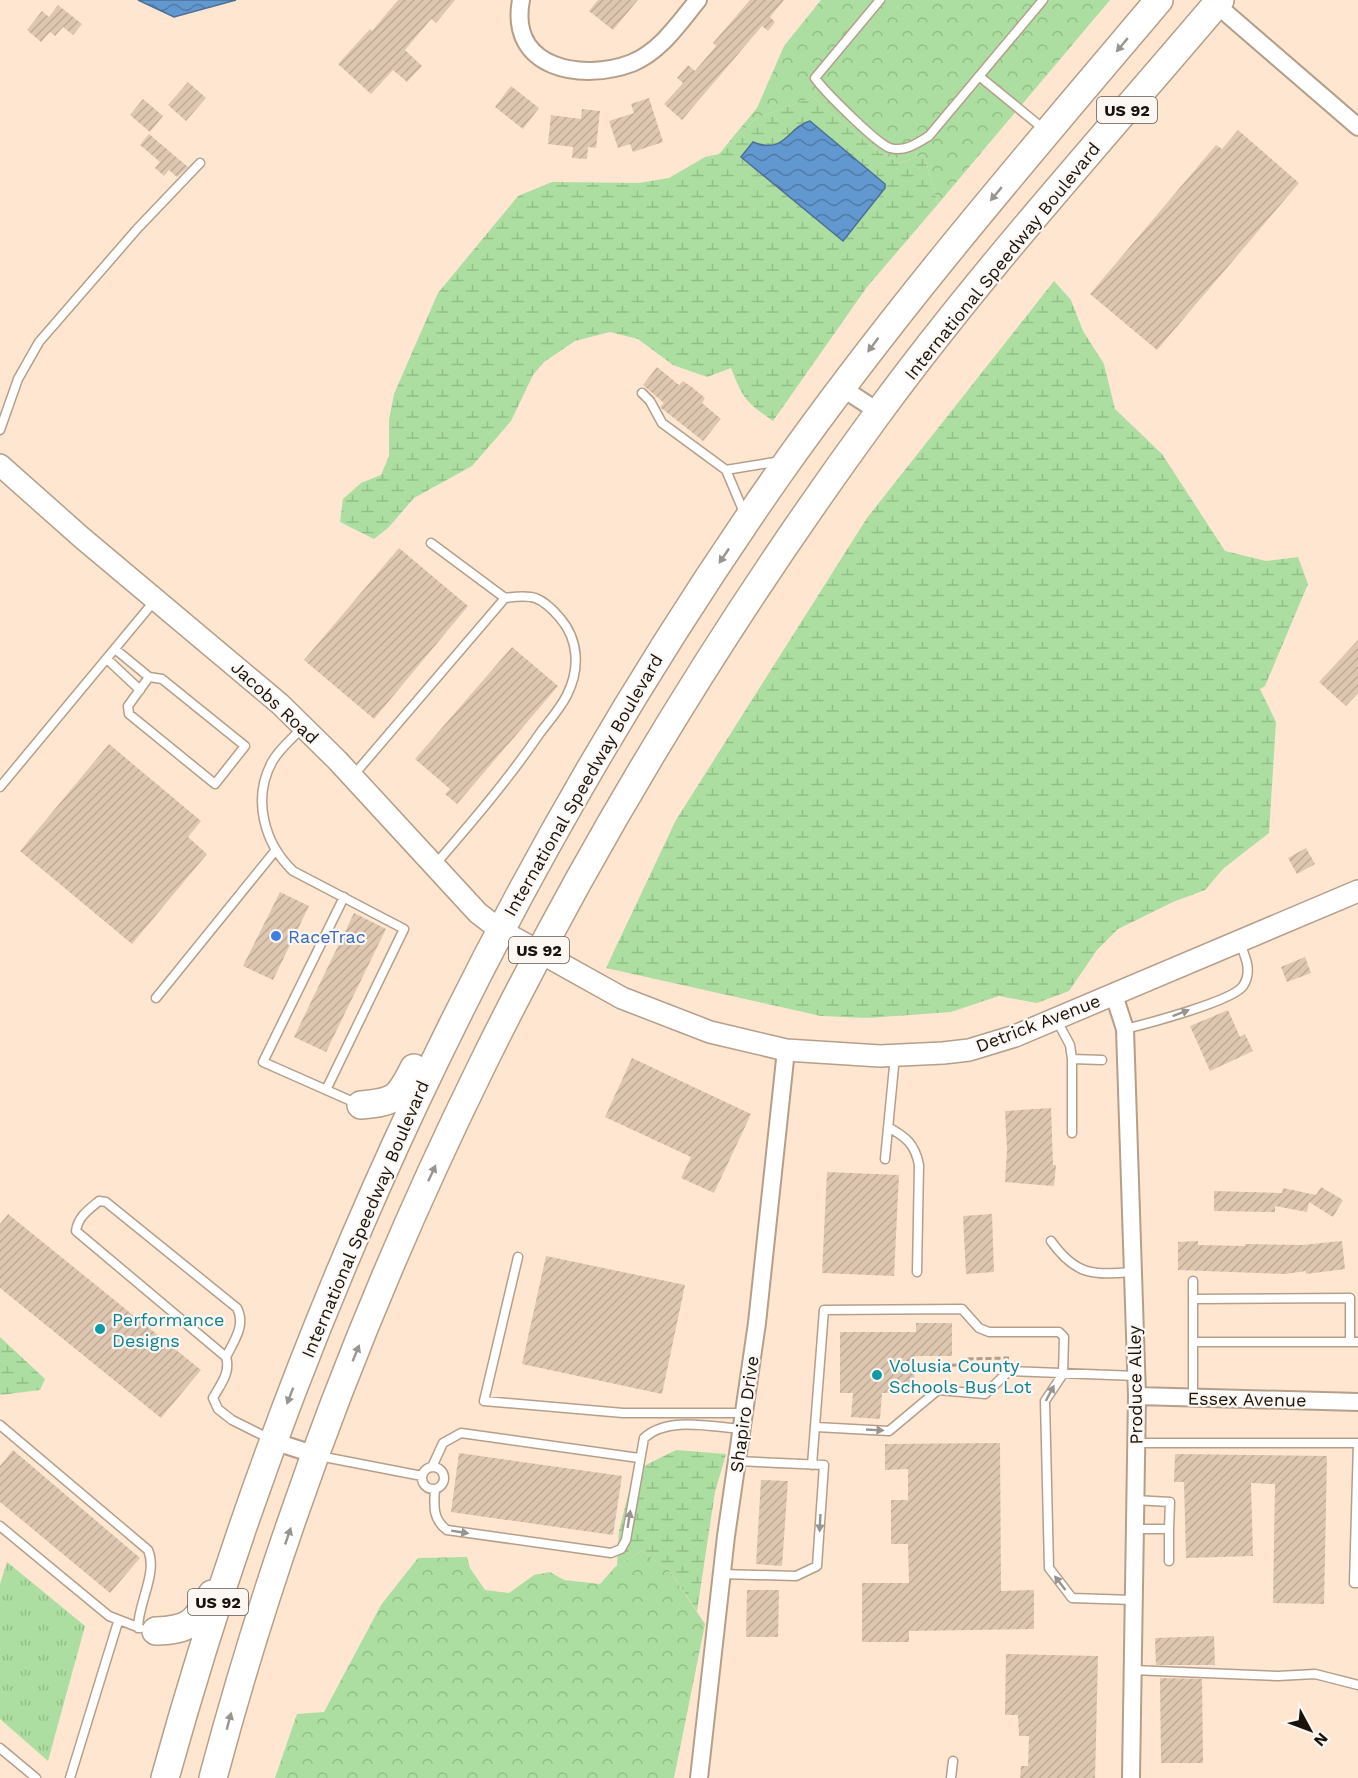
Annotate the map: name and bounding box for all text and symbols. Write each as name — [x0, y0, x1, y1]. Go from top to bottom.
one-way arrow — [1115, 37, 1128, 53]
road number: US 92 — [1097, 97, 1157, 123]
street label: International Speedway Boulevard — [900, 138, 1104, 384]
one-way arrow — [990, 186, 1003, 201]
one-way arrow — [868, 338, 880, 353]
one-way arrow — [718, 547, 730, 563]
street label: International Speedway Boulevard — [499, 650, 667, 920]
street label: Jacobs Road — [227, 656, 323, 748]
place label: RaceTrac — [288, 926, 366, 947]
marker: RaceTrac — [269, 929, 283, 943]
road number: US 92 — [509, 937, 569, 963]
street label: Detrick Avenue — [973, 990, 1103, 1056]
one-way arrow — [1172, 1008, 1190, 1017]
street label: International Speedway Boulevard — [297, 1077, 433, 1361]
one-way arrow — [427, 1165, 436, 1182]
place label: Performance Designs — [112, 1309, 224, 1351]
marker: Performance Designs — [93, 1322, 107, 1336]
street label: Produce Alley — [1123, 1324, 1147, 1445]
one-way arrow — [352, 1344, 361, 1362]
street label: Shapiro Drive — [725, 1354, 763, 1474]
place label: Volusia County Schools Bus Lot — [889, 1355, 1032, 1397]
marker: Volusia County Schools Bus Lot — [870, 1368, 884, 1382]
one-way arrow — [1045, 1385, 1055, 1402]
street label: Essex Avenue — [1187, 1387, 1307, 1411]
one-way arrow — [285, 1388, 295, 1406]
one-way arrow — [865, 1426, 884, 1435]
one-way arrow — [625, 1509, 634, 1528]
one-way arrow — [816, 1514, 825, 1533]
one-way arrow — [283, 1527, 293, 1545]
one-way arrow — [451, 1527, 470, 1536]
one-way arrow — [1054, 1575, 1067, 1591]
road number: US 92 — [188, 1589, 248, 1615]
north arrow — [1280, 1700, 1340, 1760]
one-way arrow — [224, 1712, 234, 1731]
text: N — [1310, 1729, 1332, 1750]

